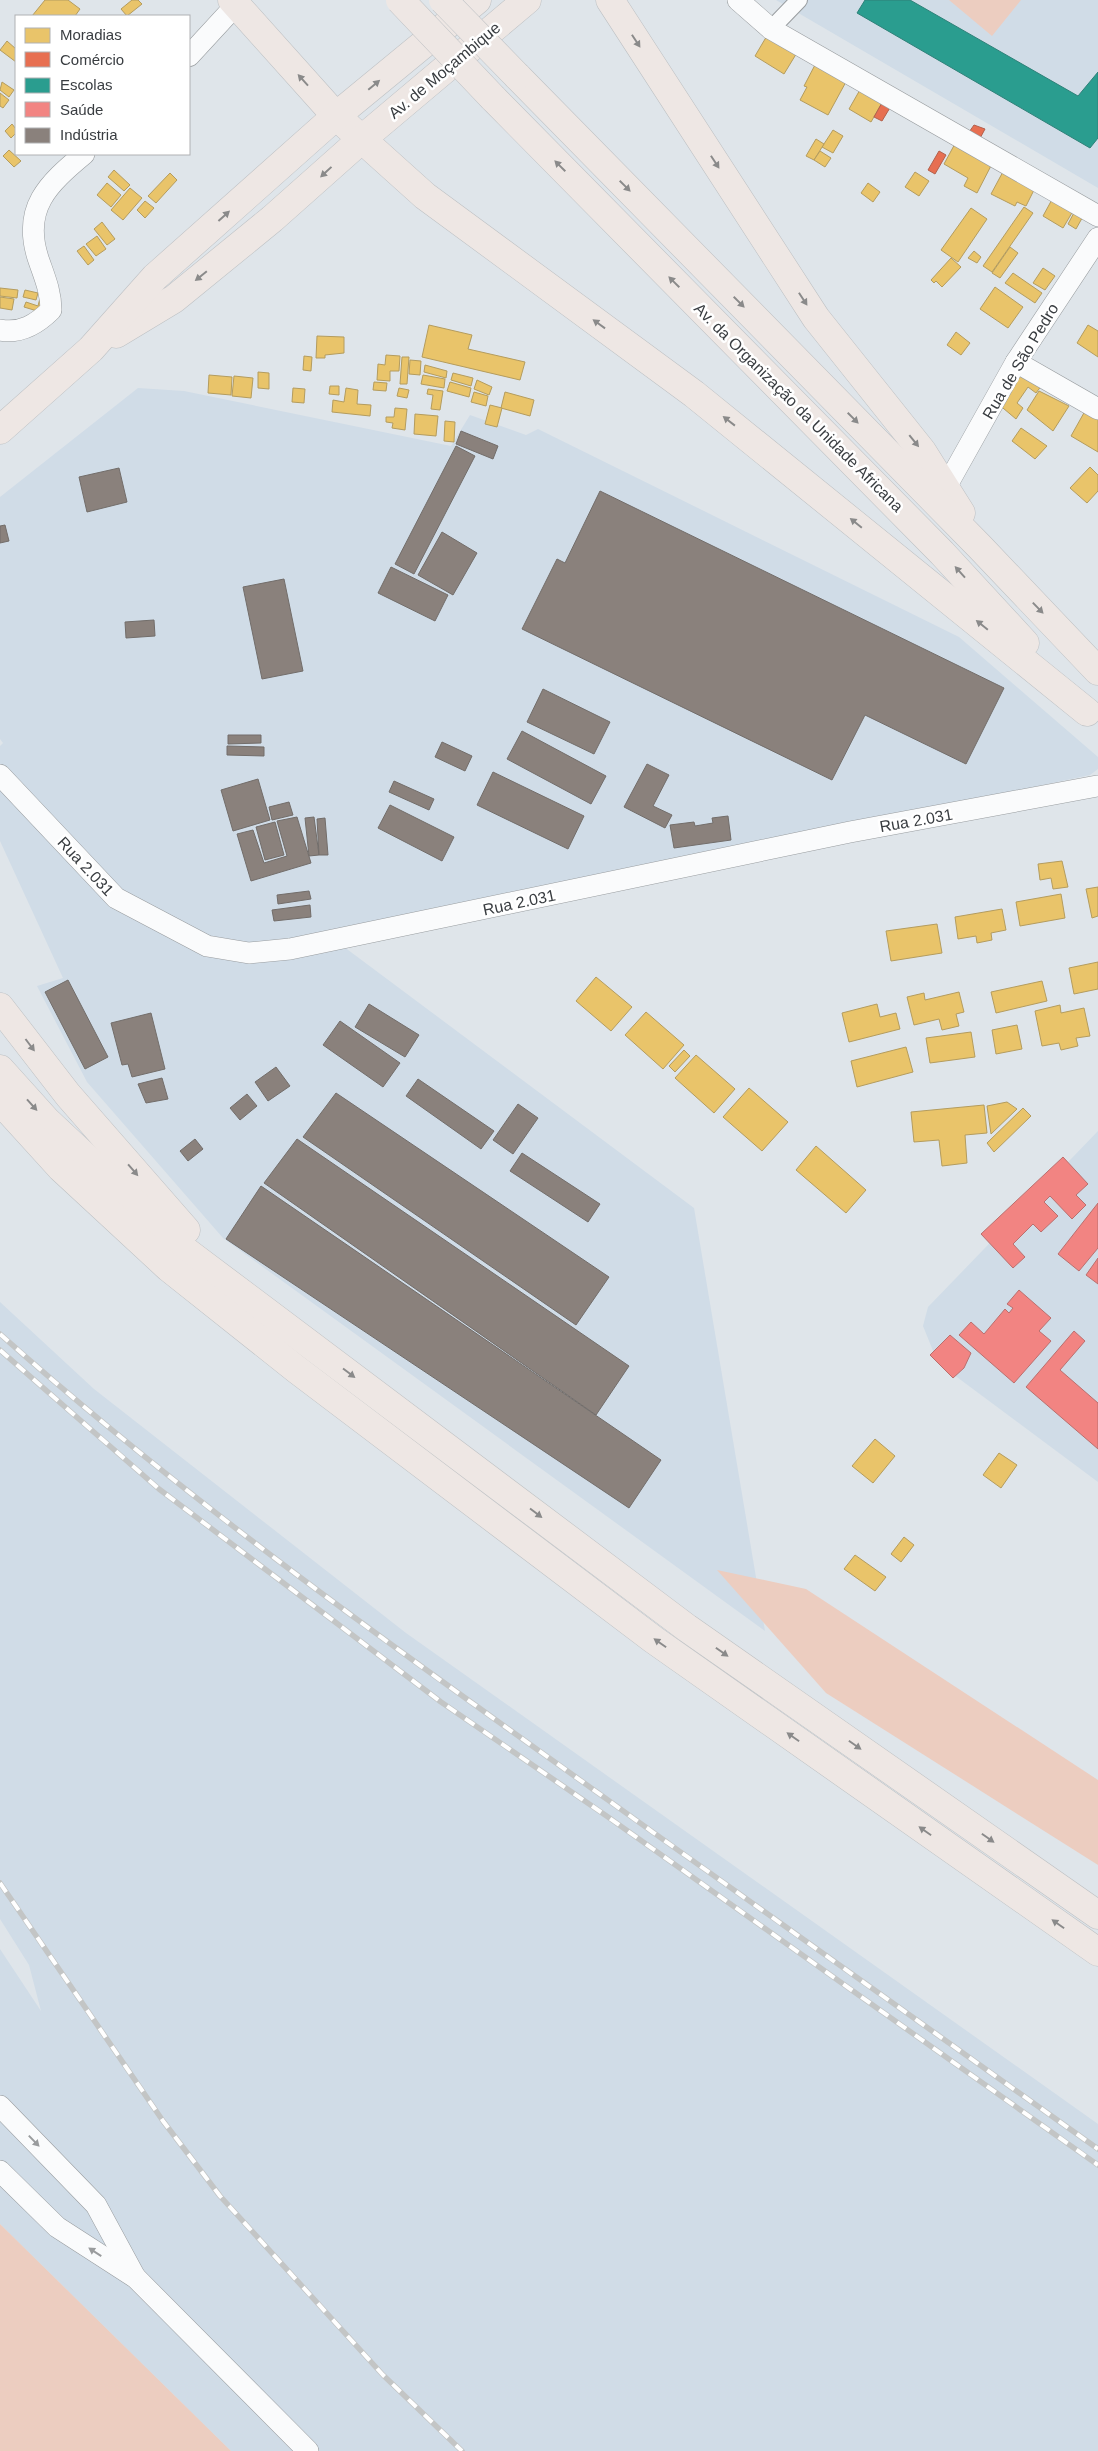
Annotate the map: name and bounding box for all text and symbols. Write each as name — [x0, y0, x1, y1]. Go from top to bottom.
legend — [15, 15, 190, 155]
street label: Av. de Moçambique — [385, 19, 503, 122]
text: Moradias — [60, 26, 122, 43]
one-way arrow — [631, 34, 641, 48]
text: Comércio — [60, 51, 124, 68]
one-way arrow — [298, 74, 309, 87]
text: Escolas — [60, 76, 113, 93]
one-way arrow — [367, 80, 380, 91]
text: Saúde — [60, 101, 103, 118]
text: Indústria — [60, 126, 118, 143]
one-way arrow — [710, 156, 719, 169]
one-way arrow — [554, 160, 566, 172]
one-way arrow — [321, 166, 333, 178]
one-way arrow — [619, 180, 631, 192]
one-way arrow — [218, 210, 231, 221]
one-way arrow — [195, 271, 208, 282]
one-way arrow — [668, 276, 680, 288]
one-way arrow — [798, 292, 808, 305]
one-way arrow — [733, 295, 745, 307]
street label: Av. da Organização da Unidade Africana — [691, 300, 906, 515]
street label: Rua de São Pedro — [979, 300, 1062, 422]
one-way arrow — [592, 319, 606, 329]
one-way arrow — [847, 411, 859, 423]
one-way arrow — [722, 416, 735, 427]
one-way arrow — [908, 434, 919, 447]
one-way arrow — [849, 517, 862, 528]
one-way arrow — [954, 567, 966, 579]
one-way arrow — [1032, 601, 1044, 613]
one-way arrow — [975, 620, 988, 631]
street label: Rua 2.031 — [878, 806, 954, 835]
street label: Rua 2.031 — [54, 834, 117, 899]
street label: Rua 2.031 — [481, 886, 557, 918]
one-way arrow — [24, 1038, 35, 1051]
one-way arrow — [27, 1098, 38, 1111]
one-way arrow — [128, 1164, 139, 1177]
one-way arrow — [342, 1368, 355, 1379]
one-way arrow — [529, 1507, 542, 1518]
one-way arrow — [653, 1638, 667, 1648]
one-way arrow — [715, 1647, 728, 1657]
one-way arrow — [786, 1732, 799, 1742]
one-way arrow — [848, 1740, 862, 1750]
one-way arrow — [919, 1826, 932, 1836]
one-way arrow — [981, 1833, 995, 1843]
one-way arrow — [1051, 1919, 1065, 1929]
one-way arrow — [28, 2135, 40, 2147]
one-way arrow — [88, 2247, 102, 2257]

